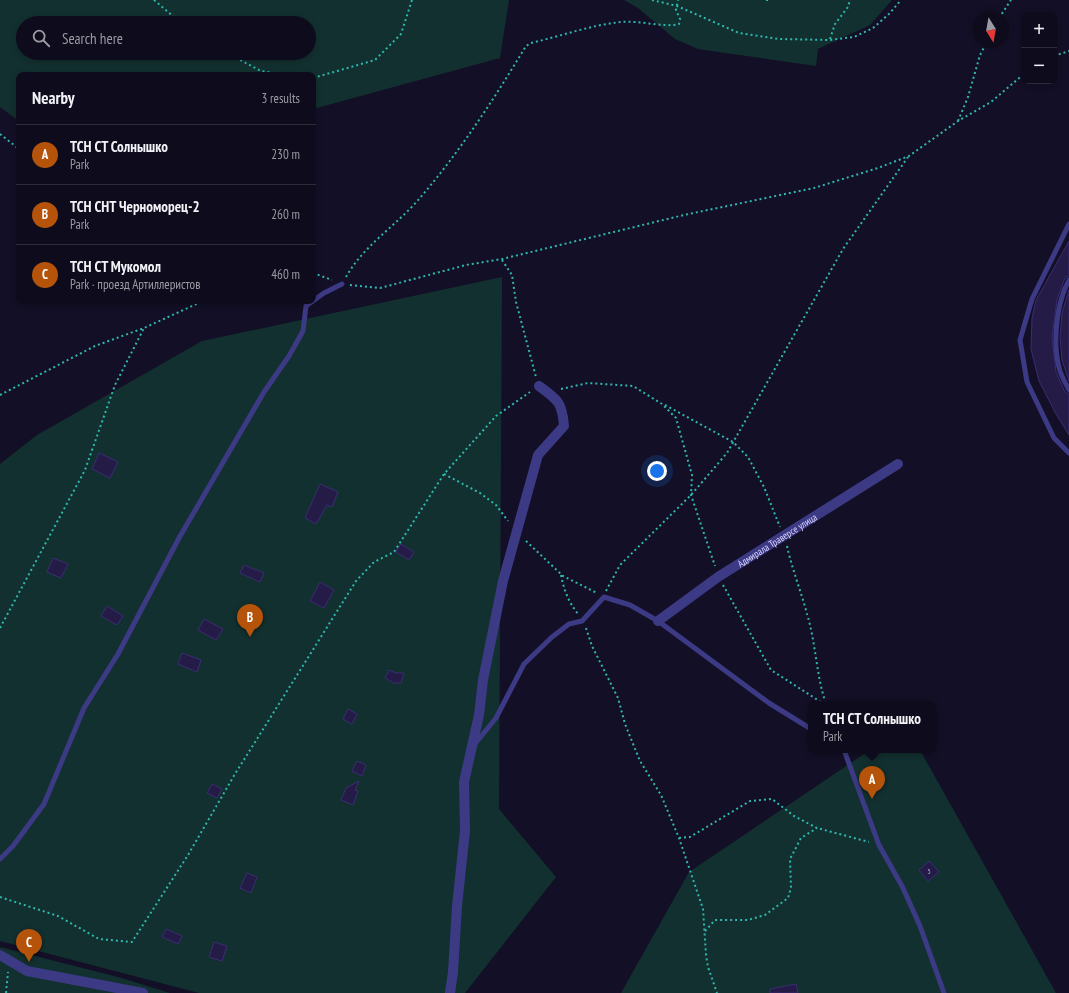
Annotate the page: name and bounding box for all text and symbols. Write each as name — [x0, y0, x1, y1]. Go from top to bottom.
north arrow — [973, 12, 1009, 48]
map controls — [1021, 12, 1057, 84]
button: + — [1021, 12, 1057, 48]
search box — [16, 16, 316, 60]
icon: search — [30, 27, 52, 49]
text: Search here — [62, 29, 123, 48]
button: − — [1021, 48, 1057, 84]
text: Nearby — [32, 87, 75, 109]
text: 3 results — [261, 90, 300, 107]
text: ТСН СТ Солнышко — [70, 137, 168, 156]
text: A — [42, 146, 48, 163]
text: 230 m — [271, 146, 300, 163]
text: Park — [70, 156, 89, 173]
text: ТСН СНТ Черноморец-2 — [70, 197, 200, 216]
text: B — [42, 206, 48, 223]
text: 260 m — [271, 206, 300, 223]
text: Park — [70, 216, 89, 233]
text: ТСН СТ Мукомол — [70, 257, 161, 276]
text: C — [42, 266, 48, 283]
text: 460 m — [271, 266, 300, 283]
text: Park · проезд Артиллеристов — [70, 276, 200, 293]
your location — [647, 461, 667, 481]
street label: Адмирала Траверсе улица — [735, 511, 819, 570]
pin: B — [237, 604, 263, 637]
popup — [808, 701, 936, 753]
text: ТСН СТ Солнышко — [823, 709, 921, 728]
text: Park — [823, 728, 842, 745]
pin: A — [859, 766, 885, 799]
house number: 5 — [927, 866, 931, 876]
pin: C — [16, 929, 42, 962]

